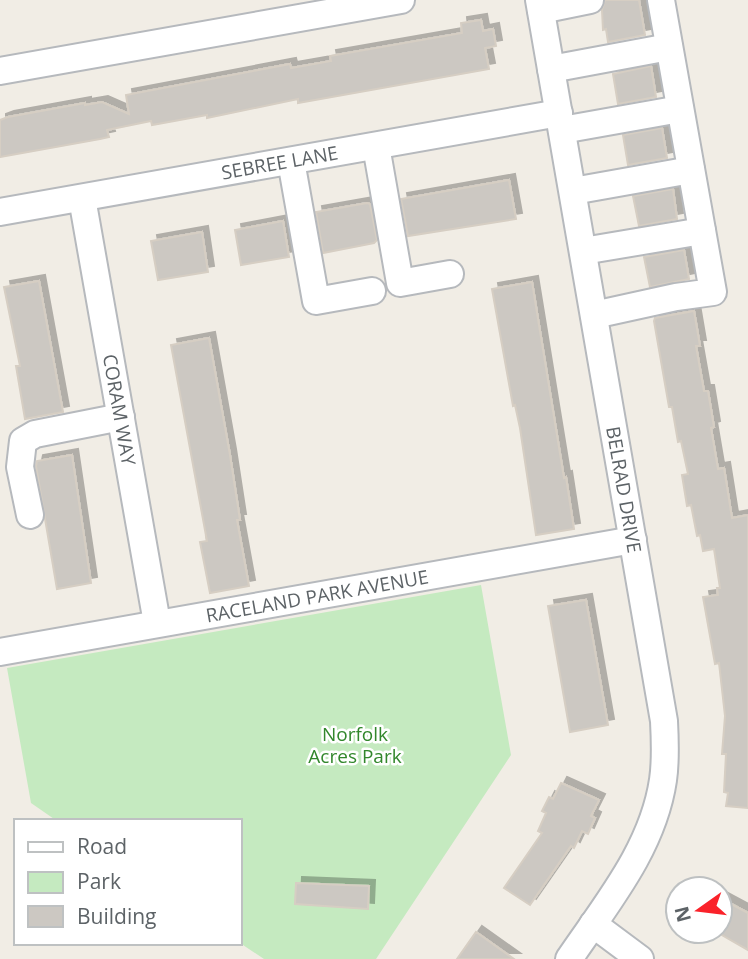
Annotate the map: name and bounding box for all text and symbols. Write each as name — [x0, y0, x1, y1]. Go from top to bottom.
street label: SEBREE LANE — [219, 139, 340, 186]
street label: CORAM WAY — [97, 352, 142, 468]
street label: BELRAD DRIVE — [600, 424, 648, 555]
street label: RACELAND PARK AVENUE — [204, 563, 430, 628]
park label: Norfolk Acres Park — [308, 721, 402, 769]
legend — [14, 819, 242, 945]
text: Road — [77, 832, 127, 860]
text: Park — [77, 867, 121, 895]
north arrow — [664, 875, 734, 945]
text: Building — [77, 902, 156, 930]
text: N — [668, 903, 697, 925]

